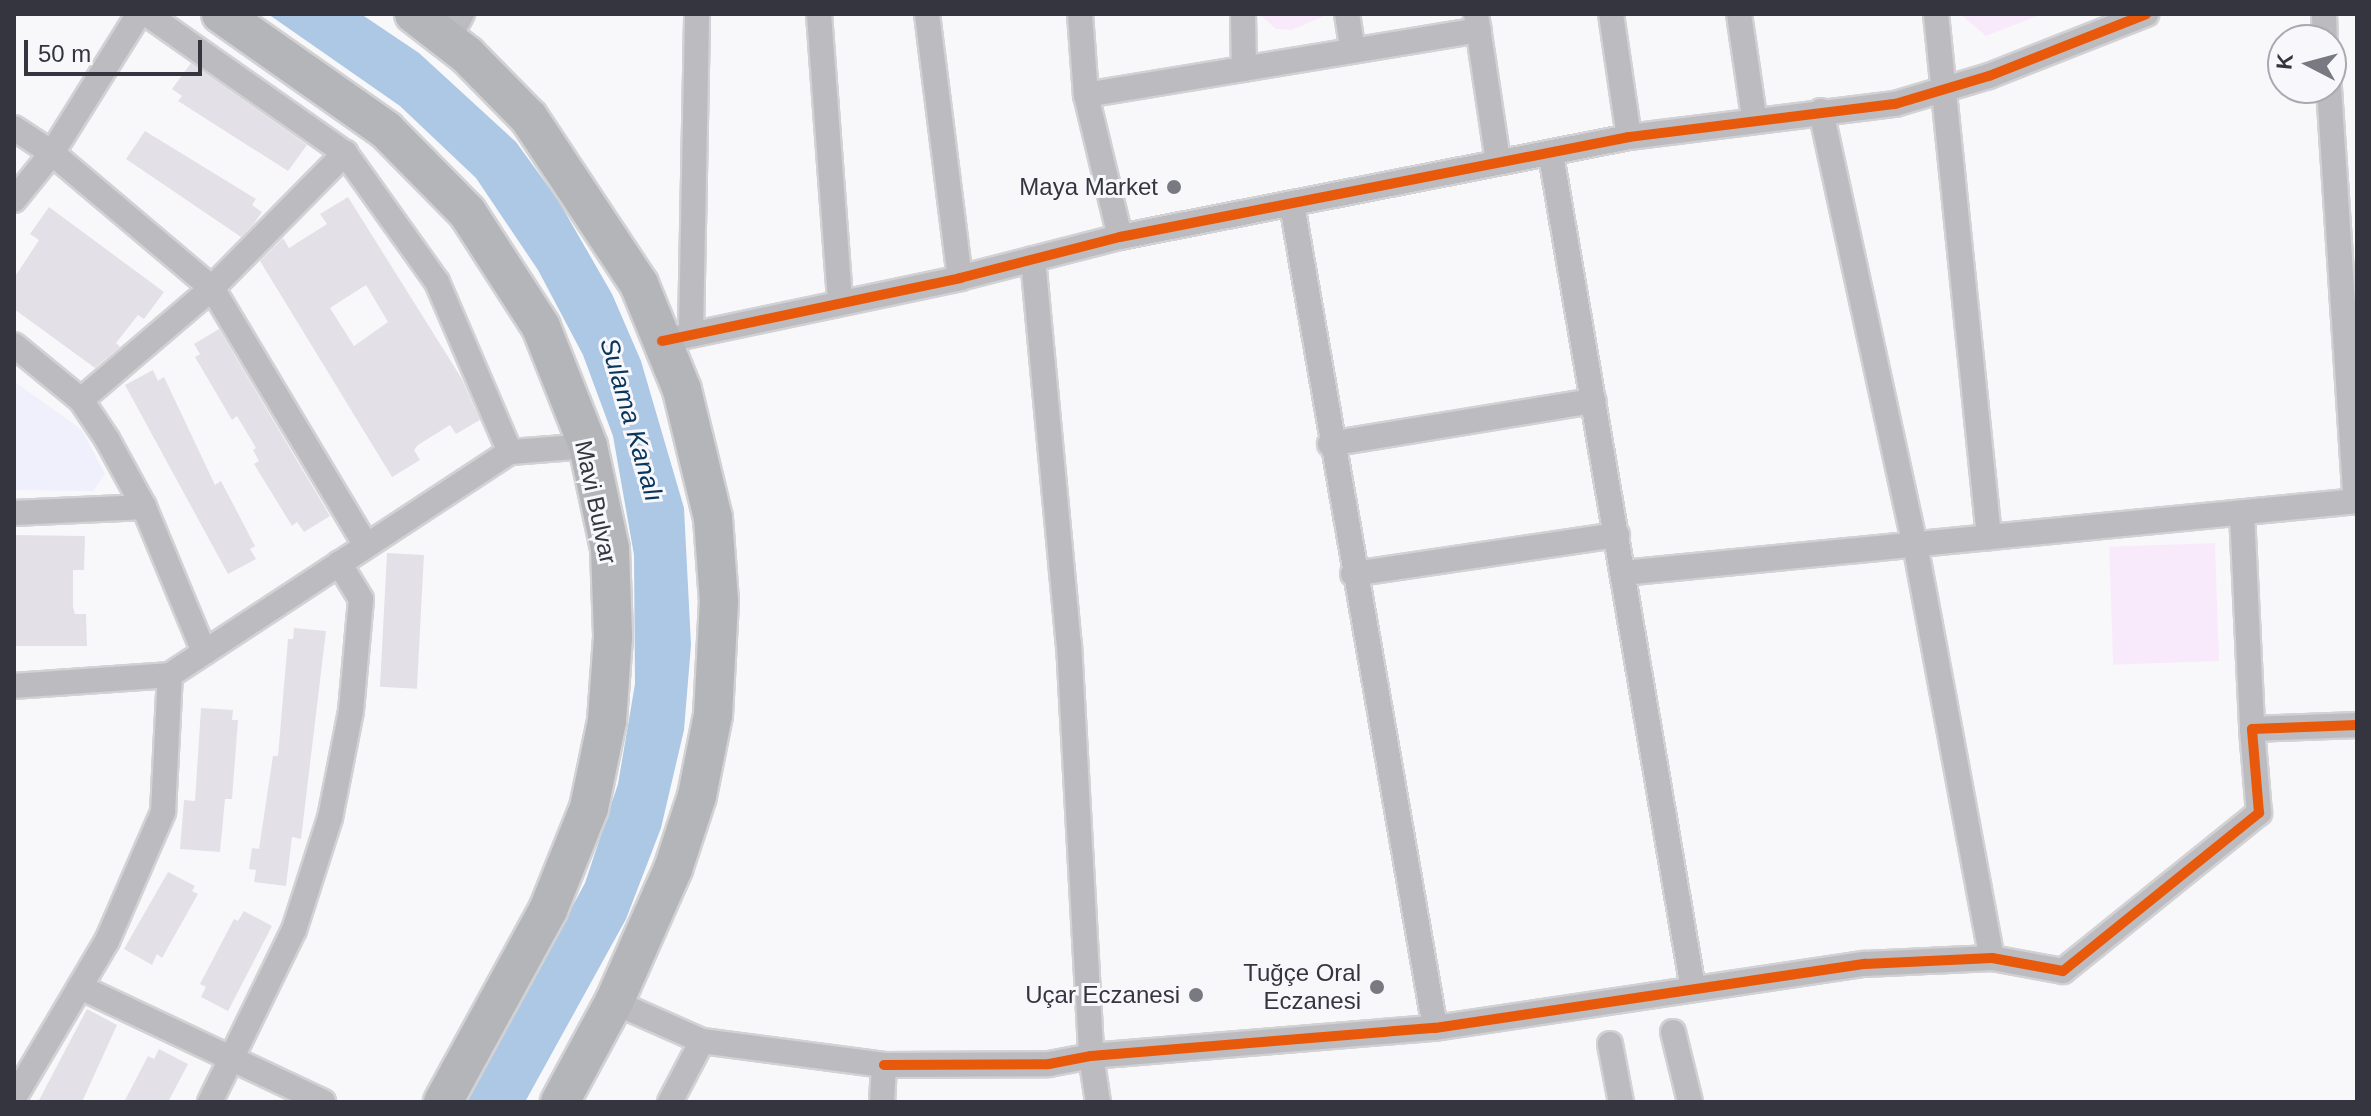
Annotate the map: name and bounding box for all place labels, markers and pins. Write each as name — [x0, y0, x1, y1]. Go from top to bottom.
place label: Maya Market — [1019, 173, 1158, 201]
marker: Maya Market — [1165, 178, 1183, 196]
place label: Tuğçe Oral Eczanesi — [1243, 959, 1361, 1015]
marker: Tuğçe Oral Eczanesi — [1368, 978, 1386, 996]
place label: Uçar Eczanesi — [1025, 981, 1180, 1009]
marker: Uçar Eczanesi — [1187, 986, 1205, 1004]

